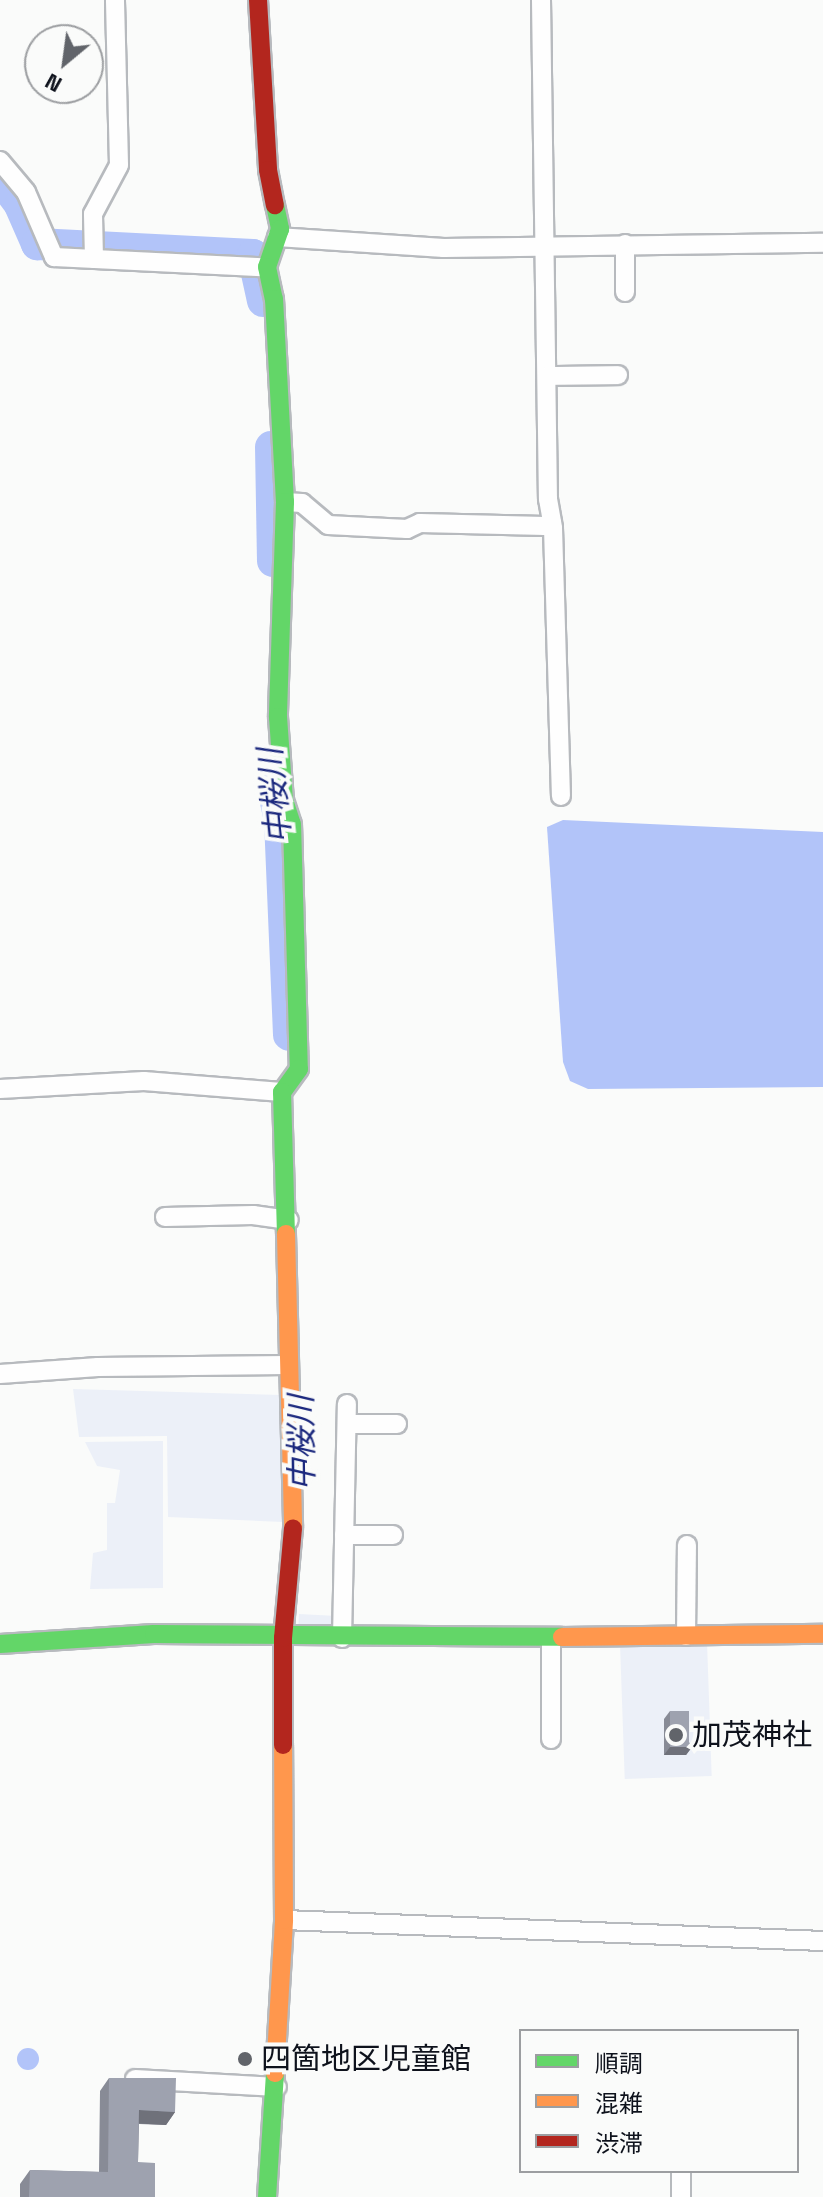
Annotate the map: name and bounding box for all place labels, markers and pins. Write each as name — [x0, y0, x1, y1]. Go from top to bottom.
place label: 加茂神社 — [692, 1717, 812, 1753]
marker: 加茂神社 — [667, 1726, 685, 1744]
place label: 四箇地区児童館 — [261, 2041, 471, 2077]
marker: 四箇地区児童館 — [236, 2050, 254, 2068]

